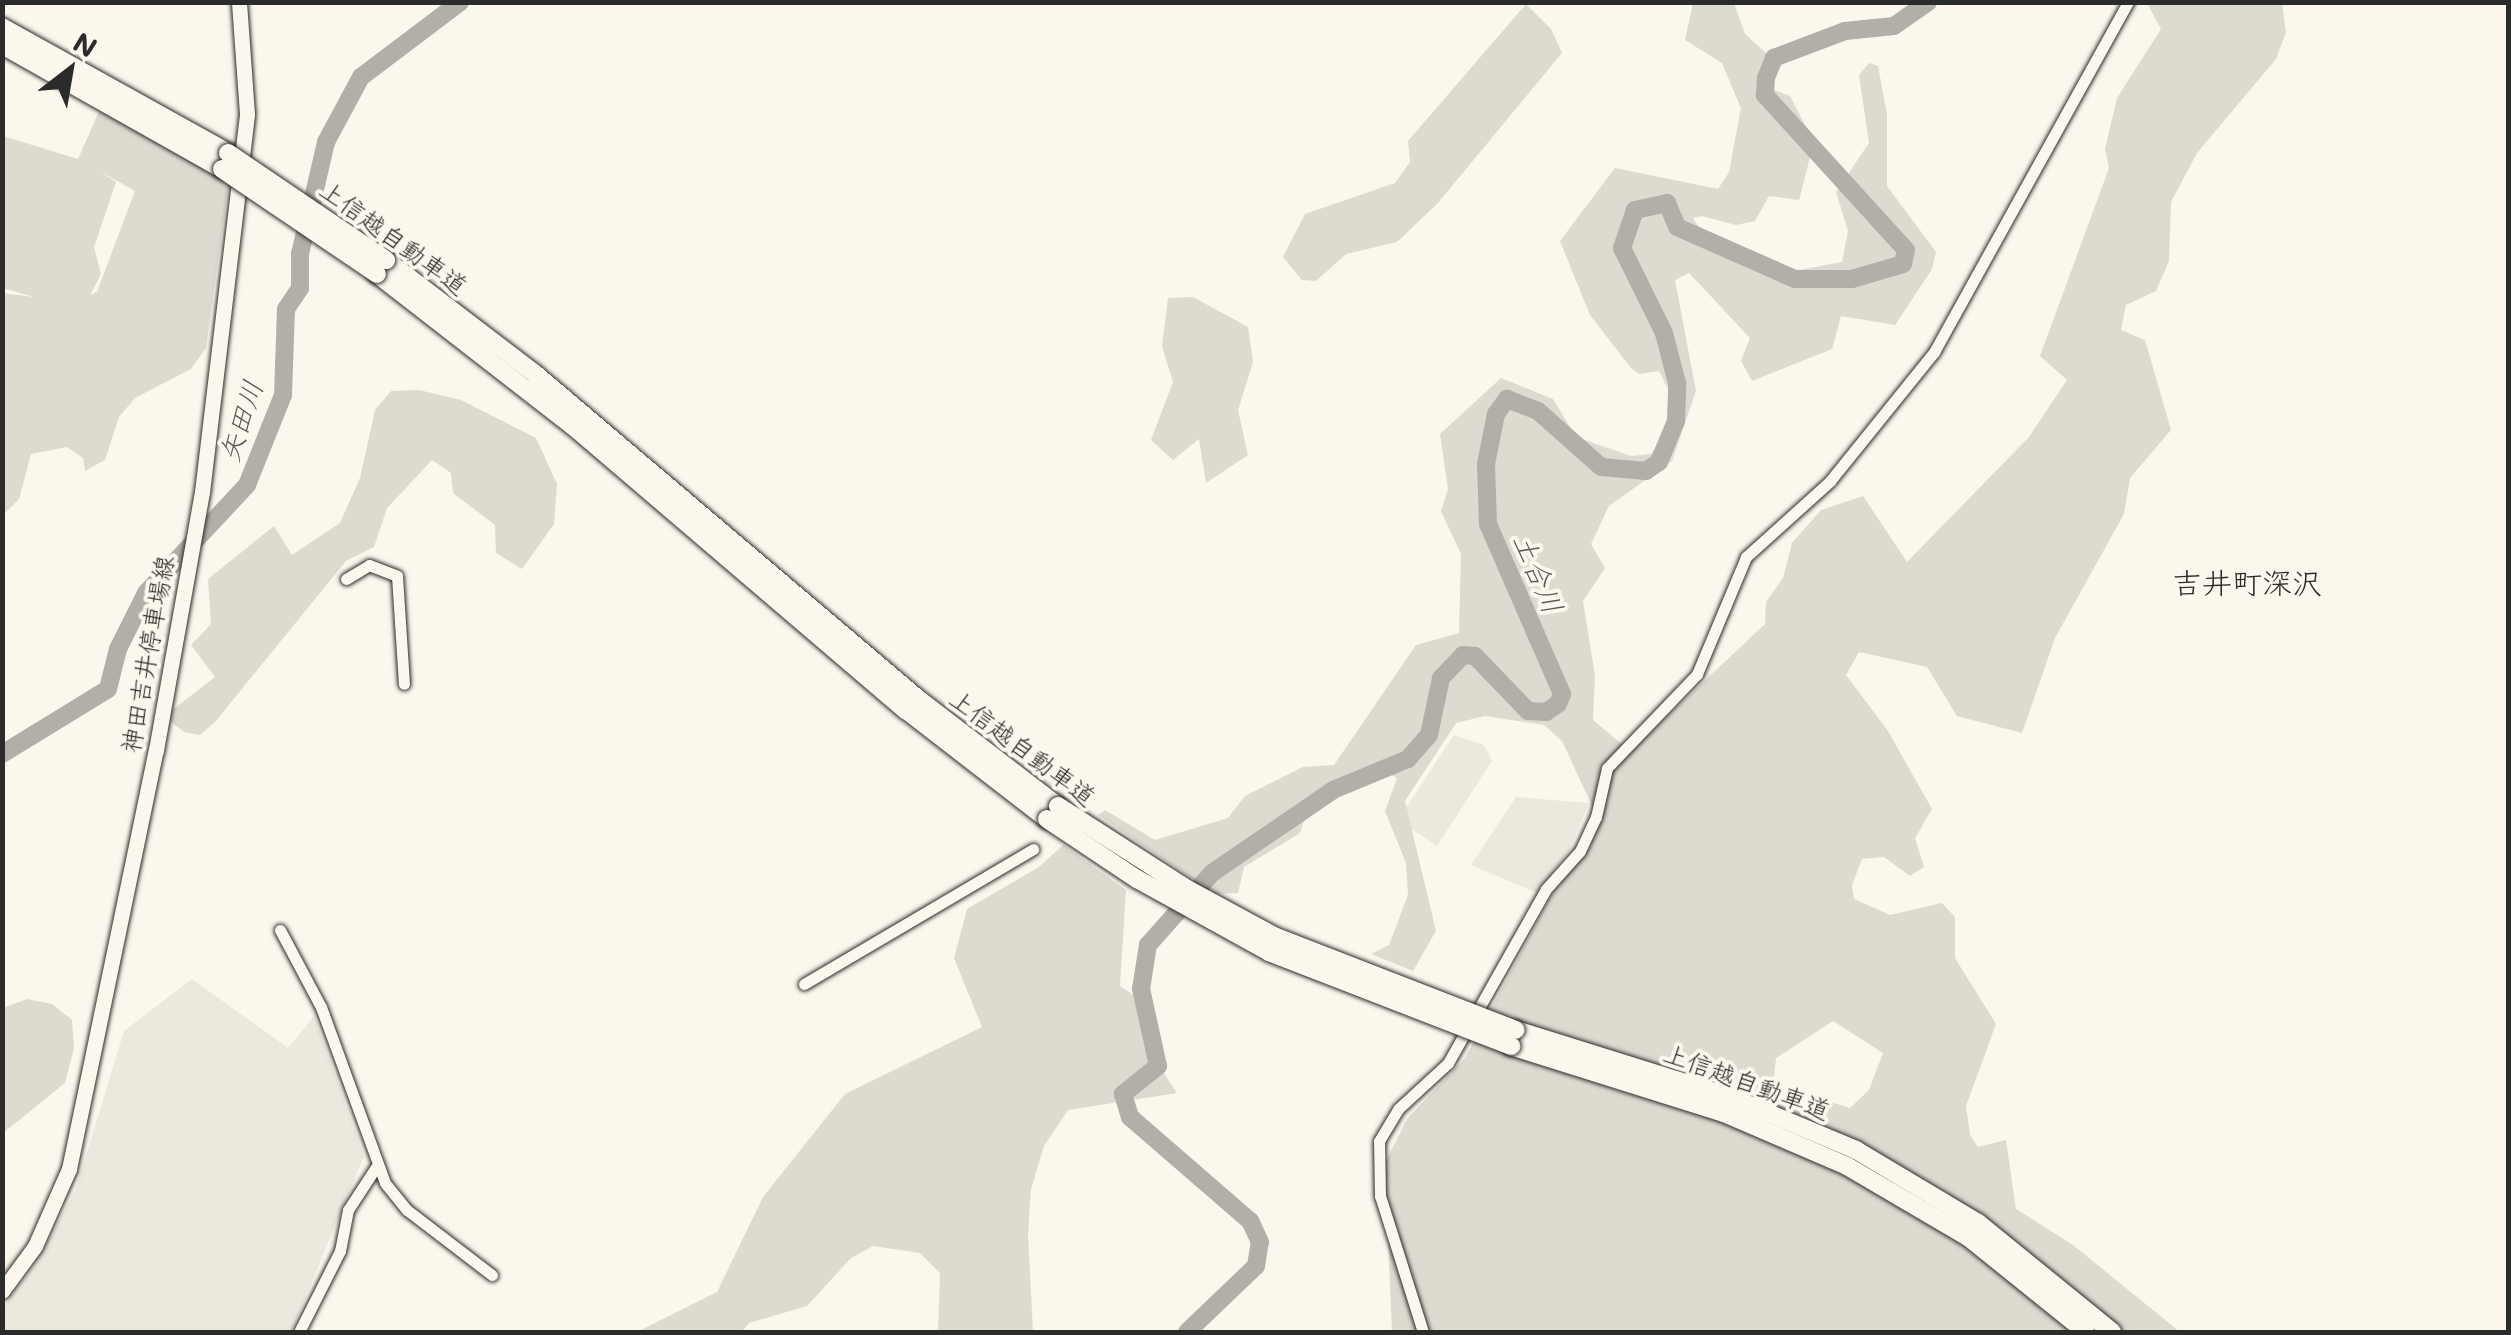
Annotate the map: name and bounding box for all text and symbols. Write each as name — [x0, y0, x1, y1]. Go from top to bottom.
north arrow — [20, 20, 120, 120]
text: N — [67, 23, 104, 65]
street label: 上信越自動車道 — [314, 173, 474, 301]
water label: 矢田川 — [211, 376, 269, 466]
water label: 土合川 — [1507, 528, 1571, 618]
street label: 神田吉井停車場線 — [115, 553, 179, 755]
district label: 吉井町深沢 — [2172, 564, 2322, 600]
street label: 上信越自動車道 — [944, 682, 1102, 812]
street label: 上信越自動車道 — [1660, 1037, 1834, 1125]

